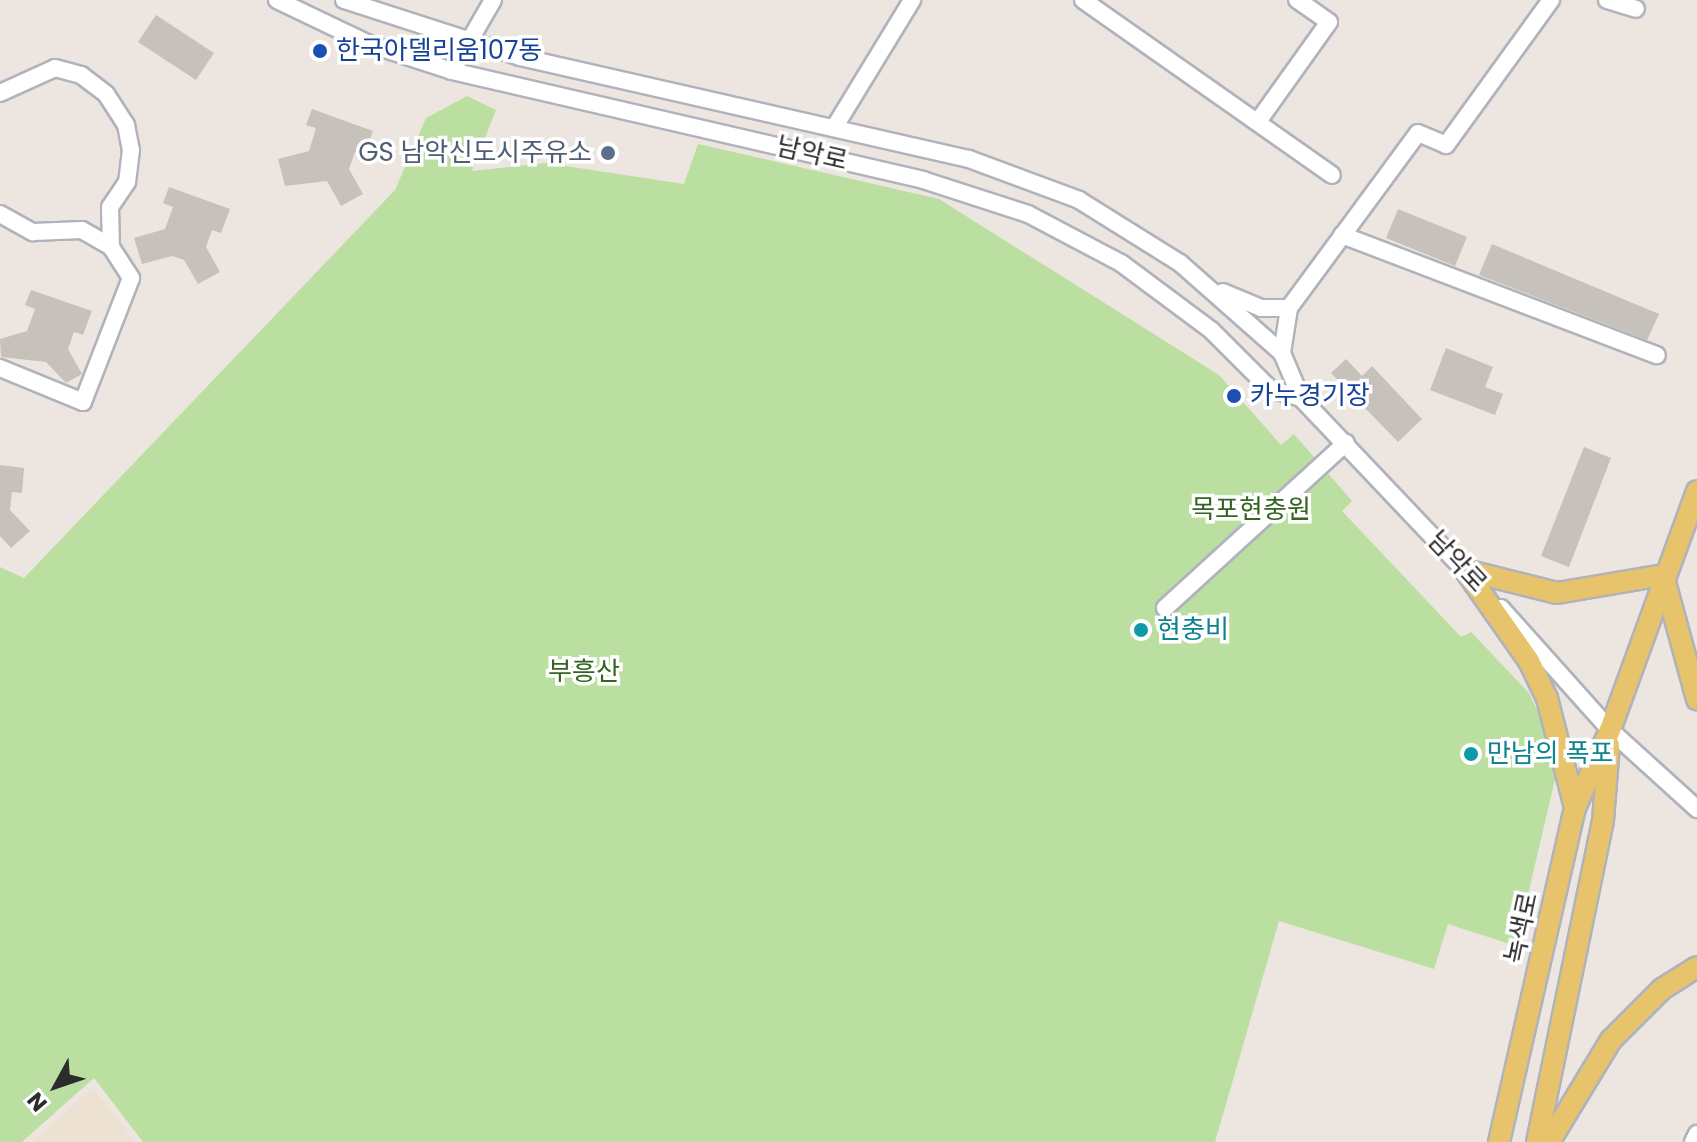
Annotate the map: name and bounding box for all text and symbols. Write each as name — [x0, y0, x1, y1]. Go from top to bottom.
place label: 한국아델리움107동 — [336, 35, 542, 67]
marker: 한국아델리움107동 — [311, 42, 329, 60]
street label: 남악로 — [774, 131, 850, 177]
place label: GS 남악신도시주유소 — [358, 137, 592, 169]
marker: GS 남악신도시주유소 — [599, 144, 617, 162]
place label: 카누경기장 — [1250, 380, 1370, 412]
marker: 카누경기장 — [1225, 387, 1243, 405]
park label: 목포현충원 — [1191, 494, 1311, 526]
street label: 남악로 — [1421, 525, 1493, 599]
place label: 현충비 — [1157, 614, 1229, 646]
marker: 현충비 — [1132, 621, 1150, 639]
park label: 부흥산 — [548, 656, 620, 688]
place label: 만남의 폭포 — [1487, 738, 1614, 770]
marker: 만남의 폭포 — [1462, 745, 1480, 763]
street label: 녹색로 — [1499, 890, 1545, 966]
north arrow — [16, 1046, 96, 1126]
text: N — [20, 1085, 54, 1118]

